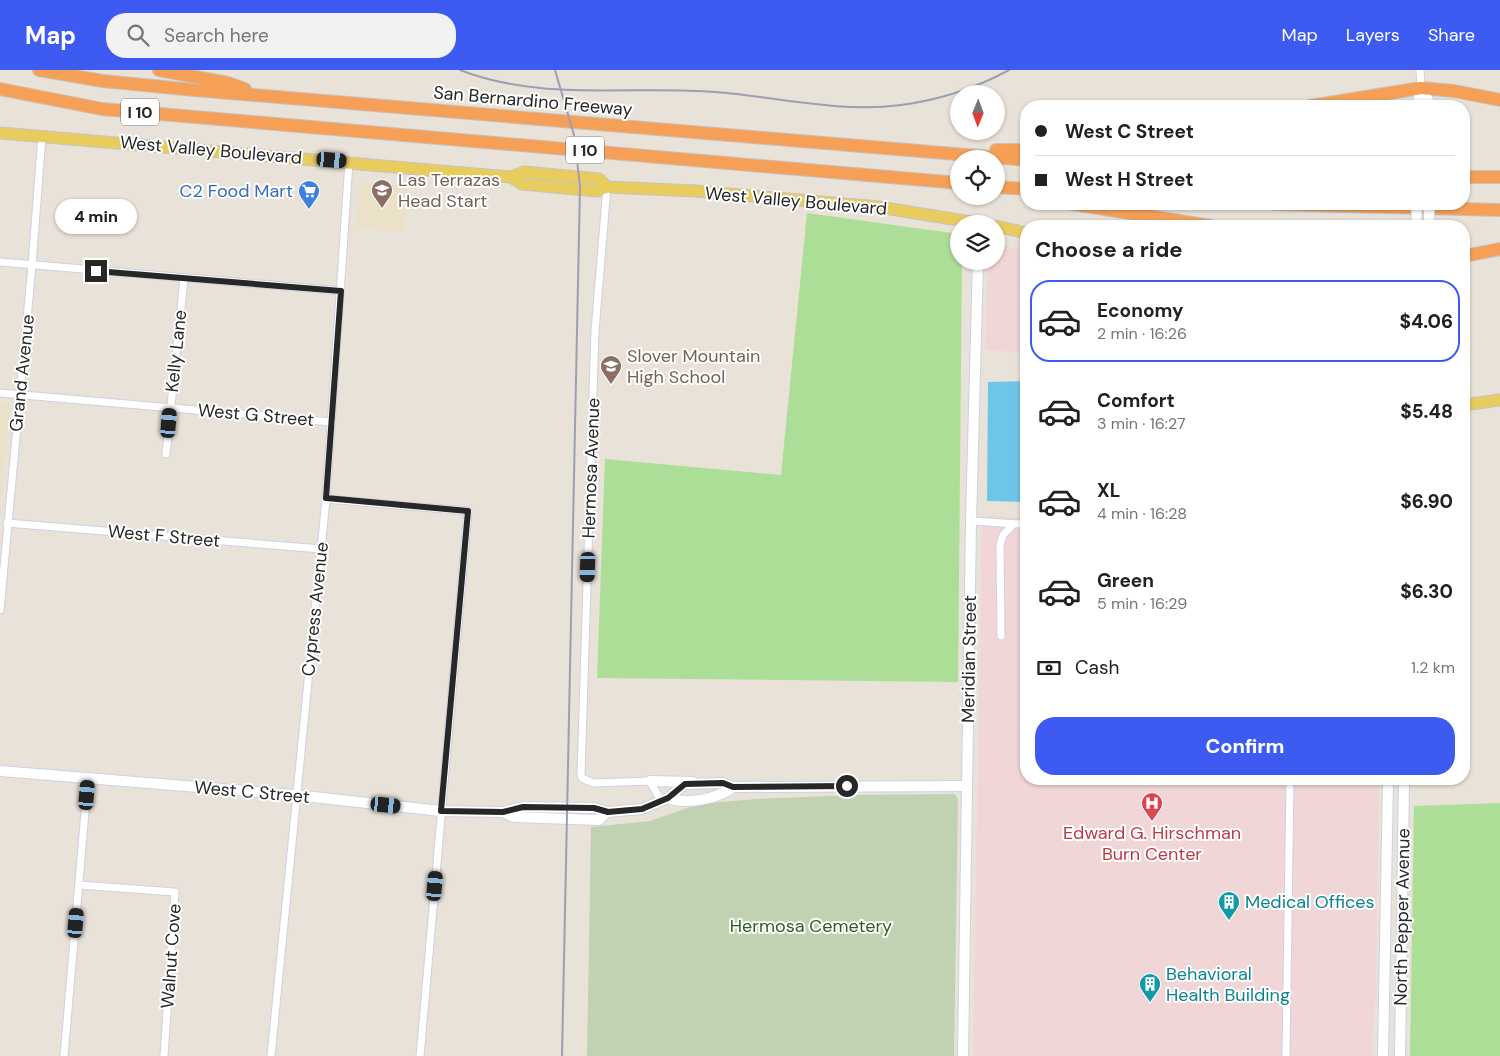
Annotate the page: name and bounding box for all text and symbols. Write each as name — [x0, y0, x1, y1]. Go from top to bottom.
search box — [106, 13, 456, 58]
text: Map — [25, 20, 76, 51]
icon: search — [124, 21, 152, 49]
text: Search here — [164, 23, 269, 48]
text: Map — [1282, 23, 1318, 47]
text: Layers — [1346, 23, 1400, 47]
text: Share — [1428, 23, 1475, 47]
street label: San Bernardino Freeway — [432, 80, 634, 122]
north arrow — [950, 85, 1005, 140]
map controls — [950, 85, 1005, 270]
road number: I 10 — [121, 98, 159, 126]
text: West C Street — [1065, 119, 1194, 144]
street label: West Valley Boulevard — [119, 130, 303, 170]
road number: I 10 — [566, 136, 604, 164]
button: locate — [950, 150, 1005, 205]
car — [316, 151, 347, 169]
text: West H Street — [1065, 167, 1194, 192]
place label: Las Terrazas Head Start — [398, 168, 500, 213]
school or university icon: Las Terrazas Head Start — [370, 178, 394, 209]
place label: C2 Food Mart — [180, 179, 293, 203]
supermarket icon: C2 Food Mart — [297, 179, 321, 210]
street label: West Valley Boulevard — [704, 181, 888, 221]
callout: 4 min — [55, 198, 137, 234]
text: 4 min — [74, 206, 118, 227]
button: layers — [950, 215, 1005, 270]
text: Choose a ride — [1035, 235, 1183, 264]
route end — [85, 260, 107, 282]
text: Economy — [1097, 298, 1184, 323]
icon: car — [1037, 299, 1082, 344]
street label: Kelly Lane — [160, 309, 192, 393]
text: $4.06 — [1399, 309, 1453, 334]
street label: Grand Avenue — [4, 313, 40, 433]
text: 2 min · 16:26 — [1097, 323, 1187, 344]
place label: Slover Mountain High School — [627, 344, 760, 389]
school or university icon: Slover Mountain High School — [599, 354, 623, 385]
text: Comfort — [1097, 388, 1175, 413]
icon: car — [1037, 389, 1082, 434]
street label: Hermosa Avenue — [577, 397, 605, 539]
street label: West G Street — [197, 398, 315, 432]
text: $5.48 — [1400, 399, 1453, 424]
car — [160, 407, 177, 439]
text: 3 min · 16:27 — [1097, 413, 1185, 434]
text: XL — [1097, 478, 1120, 503]
icon: car — [1037, 479, 1082, 524]
text: $6.90 — [1400, 489, 1453, 514]
text: 4 min · 16:28 — [1097, 503, 1187, 524]
street label: West F Street — [107, 519, 221, 553]
street label: Cypress Avenue — [296, 541, 334, 677]
car — [579, 552, 596, 582]
text: Green — [1097, 568, 1154, 593]
icon: car — [1037, 569, 1082, 614]
text: $6.30 — [1400, 579, 1453, 604]
text: 5 min · 16:29 — [1097, 593, 1187, 614]
street label: Meridian Street — [956, 595, 982, 723]
icon: cash — [1035, 654, 1063, 682]
text: Cash — [1075, 655, 1119, 680]
text: 1.2 km — [1411, 657, 1455, 678]
button: Confirm — [1035, 717, 1455, 775]
street label: West C Street — [193, 775, 311, 809]
route start — [836, 775, 858, 797]
car — [78, 779, 95, 811]
hospital icon: Edward G. Hirschman Burn Center — [1140, 791, 1164, 822]
car — [370, 796, 401, 814]
place label: Edward G. Hirschman Burn Center — [1063, 821, 1241, 866]
street label: North Pepper Avenue — [1388, 828, 1416, 1006]
car — [426, 870, 443, 902]
building icon: Medical Offices — [1217, 890, 1241, 921]
place label: Medical Offices — [1245, 890, 1375, 914]
street label: Walnut Cove — [155, 903, 187, 1009]
car — [67, 907, 84, 939]
park label: Hermosa Cemetery — [730, 914, 892, 938]
place label: Behavioral Health Building — [1166, 962, 1290, 1007]
building icon: Behavioral Health Building — [1138, 972, 1162, 1003]

